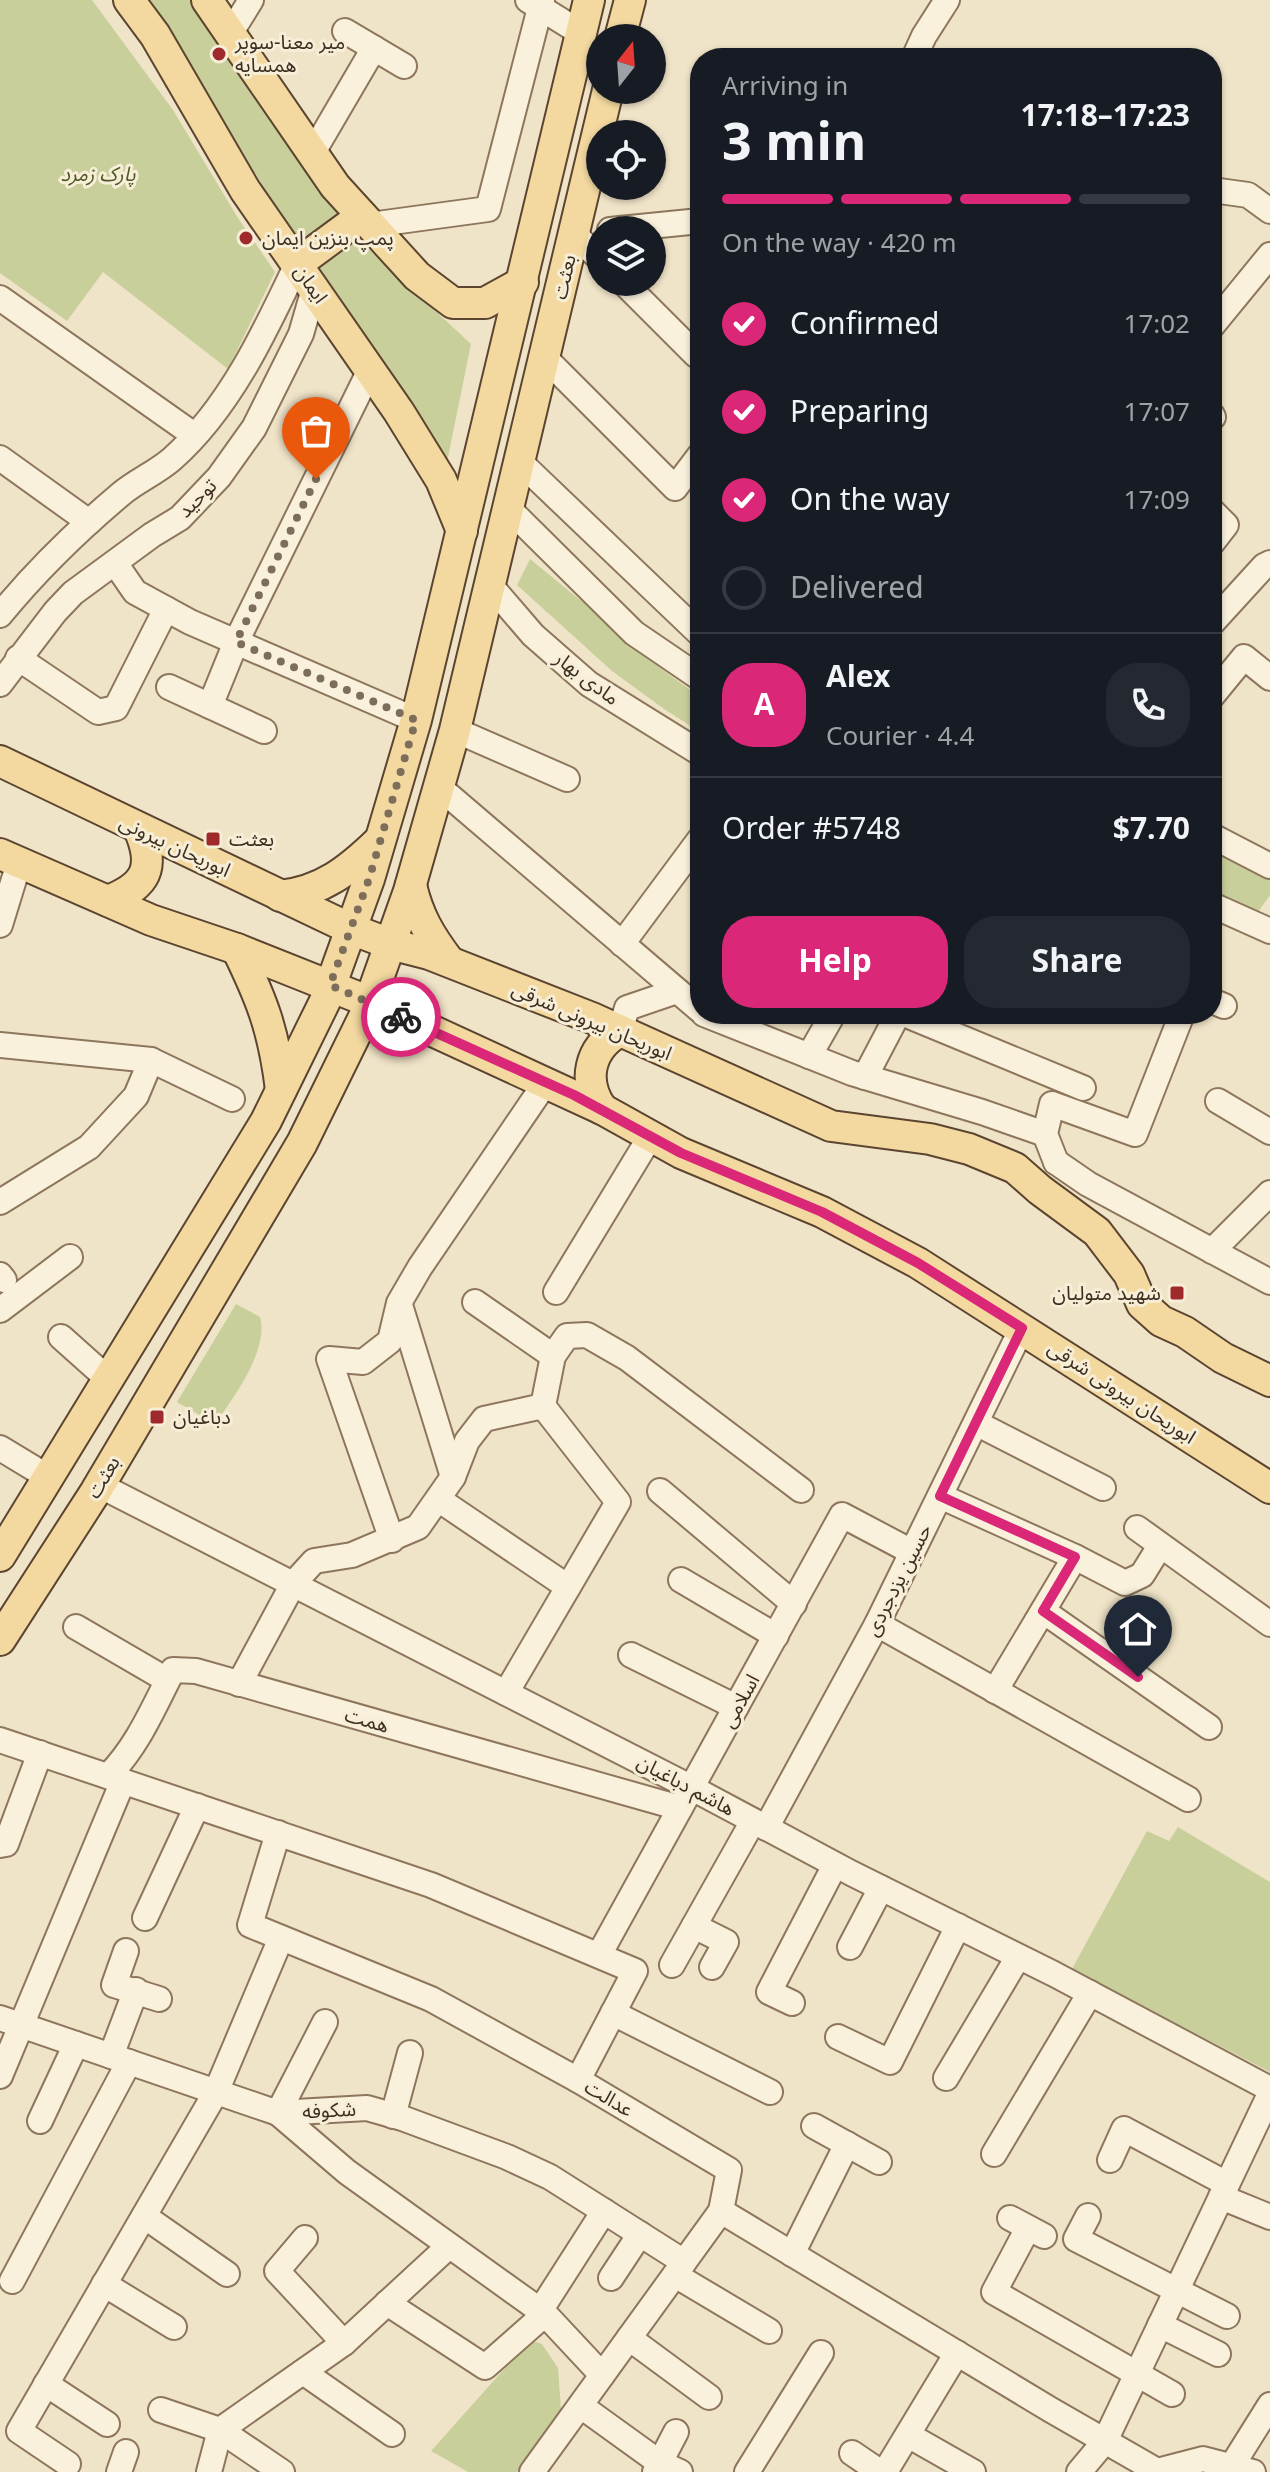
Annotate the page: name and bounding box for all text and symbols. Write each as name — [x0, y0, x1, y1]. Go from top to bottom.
place label: میر معنا-سوپر همسایه — [234, 22, 345, 87]
north arrow — [586, 24, 666, 104]
map controls — [586, 24, 666, 296]
marker: میر معنا-سوپر همسایه — [210, 45, 228, 63]
text: Arriving in — [722, 59, 848, 114]
text: 17:18–17:23 — [1021, 85, 1190, 148]
text: 3 min — [722, 89, 866, 198]
button: locate — [586, 120, 666, 200]
park label: پارک زمرد — [61, 154, 136, 196]
button: layers — [586, 216, 666, 296]
text: On the way · 420 m — [722, 216, 956, 271]
place label: پمپ بنزین ایمان — [262, 218, 394, 260]
marker: پمپ بنزین ایمان — [237, 229, 255, 247]
street label: بعثت — [539, 251, 591, 304]
street label: ایمان — [281, 255, 339, 314]
text: Confirmed — [790, 293, 940, 356]
text: 17:02 — [1124, 297, 1190, 352]
icon: check — [722, 302, 766, 346]
text: Preparing — [790, 381, 929, 444]
text: 17:07 — [1124, 385, 1190, 440]
icon: check — [722, 390, 766, 434]
pin — [282, 397, 350, 479]
icon: bag — [294, 409, 338, 453]
street label: توحید — [167, 468, 229, 530]
text: On the way — [790, 469, 950, 532]
text: 17:09 — [1124, 473, 1190, 528]
icon: check — [722, 478, 766, 522]
text: Delivered — [790, 557, 924, 620]
street label: مادی بهار — [543, 639, 629, 718]
text: Alex — [826, 646, 890, 709]
button: phone — [1106, 663, 1190, 747]
text: A — [754, 674, 774, 737]
text: Courier · 4.4 — [826, 709, 974, 764]
text: Order #5748 — [722, 798, 901, 861]
text: $7.70 — [1113, 798, 1190, 861]
street label: ابوریحان بیرونی — [112, 803, 238, 891]
place label: بعثت — [229, 819, 274, 861]
marker: بعثت — [204, 830, 222, 848]
button: Help — [722, 916, 948, 1008]
button: Share — [964, 916, 1190, 1008]
street label: ابوریحان بیرونی شرقی — [505, 969, 679, 1075]
courier — [361, 977, 441, 1057]
icon: bike — [379, 995, 423, 1039]
place label: شهید متولیان — [1052, 1273, 1161, 1315]
marker: شهید متولیان — [1168, 1284, 1186, 1302]
street label: ابوریحان بیرونی شرقی — [1038, 1329, 1205, 1457]
place label: دباغیان — [173, 1397, 231, 1439]
marker: دباغیان — [148, 1408, 166, 1426]
street label: بعثت — [74, 1447, 133, 1508]
street label: حسین یزدجردی — [852, 1516, 945, 1645]
pin — [1104, 1595, 1172, 1677]
icon: home — [1116, 1607, 1160, 1651]
street label: اسلامی — [709, 1666, 773, 1737]
street label: همت — [339, 1695, 394, 1747]
street label: هاشم دباغیان — [628, 1742, 743, 1830]
street label: عدالت — [575, 2067, 642, 2130]
street label: شکوفه — [301, 2089, 357, 2133]

